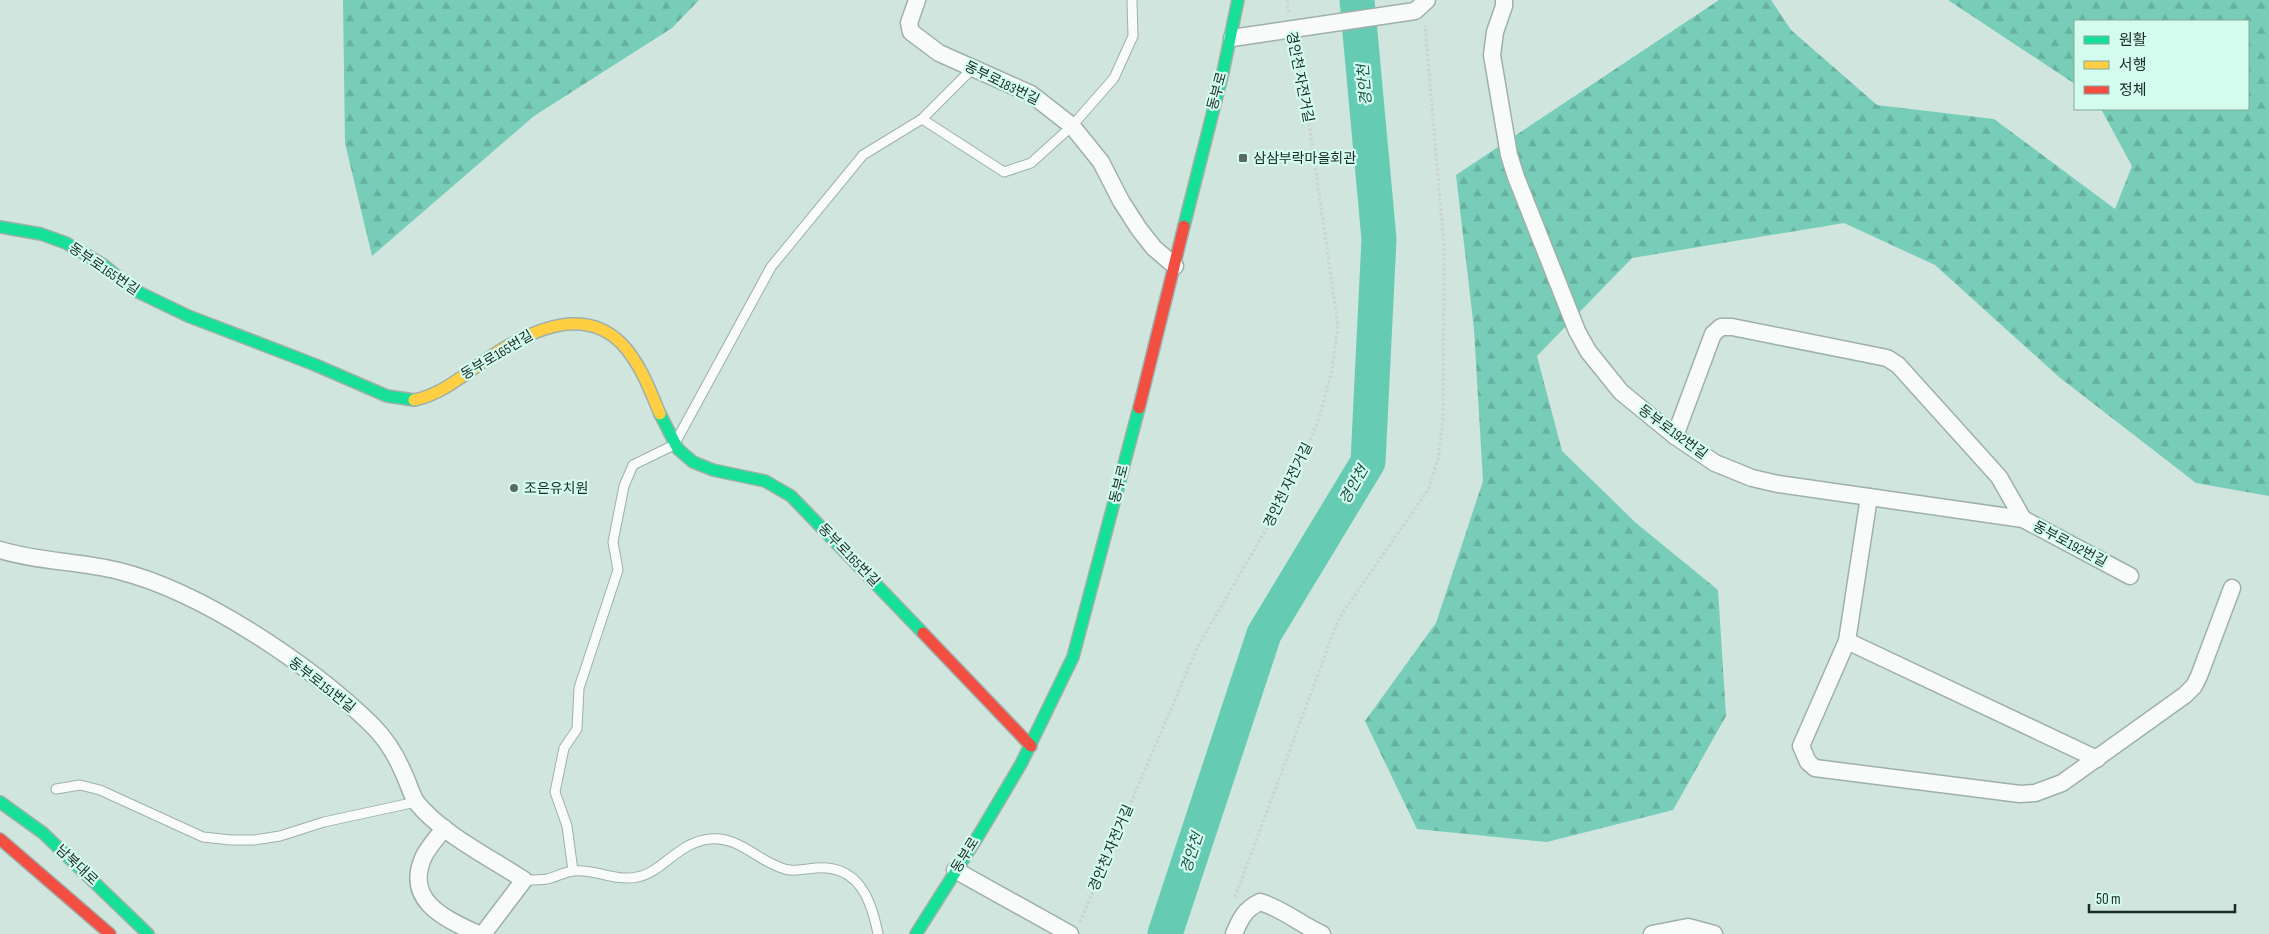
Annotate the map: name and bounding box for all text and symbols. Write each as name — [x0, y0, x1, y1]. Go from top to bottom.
legend — [2074, 20, 2249, 110]
street label: 경안천 자전거길 — [1283, 30, 1317, 124]
text: 원활 — [2119, 31, 2147, 50]
text: 서행 — [2119, 56, 2147, 75]
street label: 동부로183번길 — [962, 58, 1042, 108]
water label: 경안천 — [1354, 61, 1376, 106]
street label: 동부로 — [1204, 70, 1230, 112]
text: 정체 — [2119, 81, 2147, 100]
place label: 삼삼부락마을회관 — [1253, 150, 1356, 167]
marker: 삼삼부락마을회관 — [1237, 152, 1249, 164]
street label: 동부로165번길 — [66, 239, 142, 299]
street label: 동부로165번길 — [458, 327, 536, 383]
street label: 동부로192번길 — [1635, 401, 1711, 463]
street label: 경안천 자전거길 — [1260, 440, 1316, 530]
water label: 경안천 — [1335, 460, 1374, 508]
street label: 동부로 — [1106, 463, 1132, 505]
place label: 조은유치원 — [524, 480, 588, 497]
marker: 조은유치원 — [508, 482, 520, 494]
street label: 동부로192번길 — [2030, 517, 2110, 571]
street label: 동부로165번길 — [815, 520, 883, 590]
street label: 동부로151번길 — [285, 654, 359, 716]
street label: 경안천 자전거길 — [1085, 802, 1137, 894]
water label: 경안천 — [1177, 828, 1208, 876]
street label: 동부로 — [948, 834, 983, 876]
street label: 남북대로 — [52, 841, 102, 889]
scale bar — [2089, 882, 2235, 914]
text: 50 m — [2096, 890, 2121, 909]

